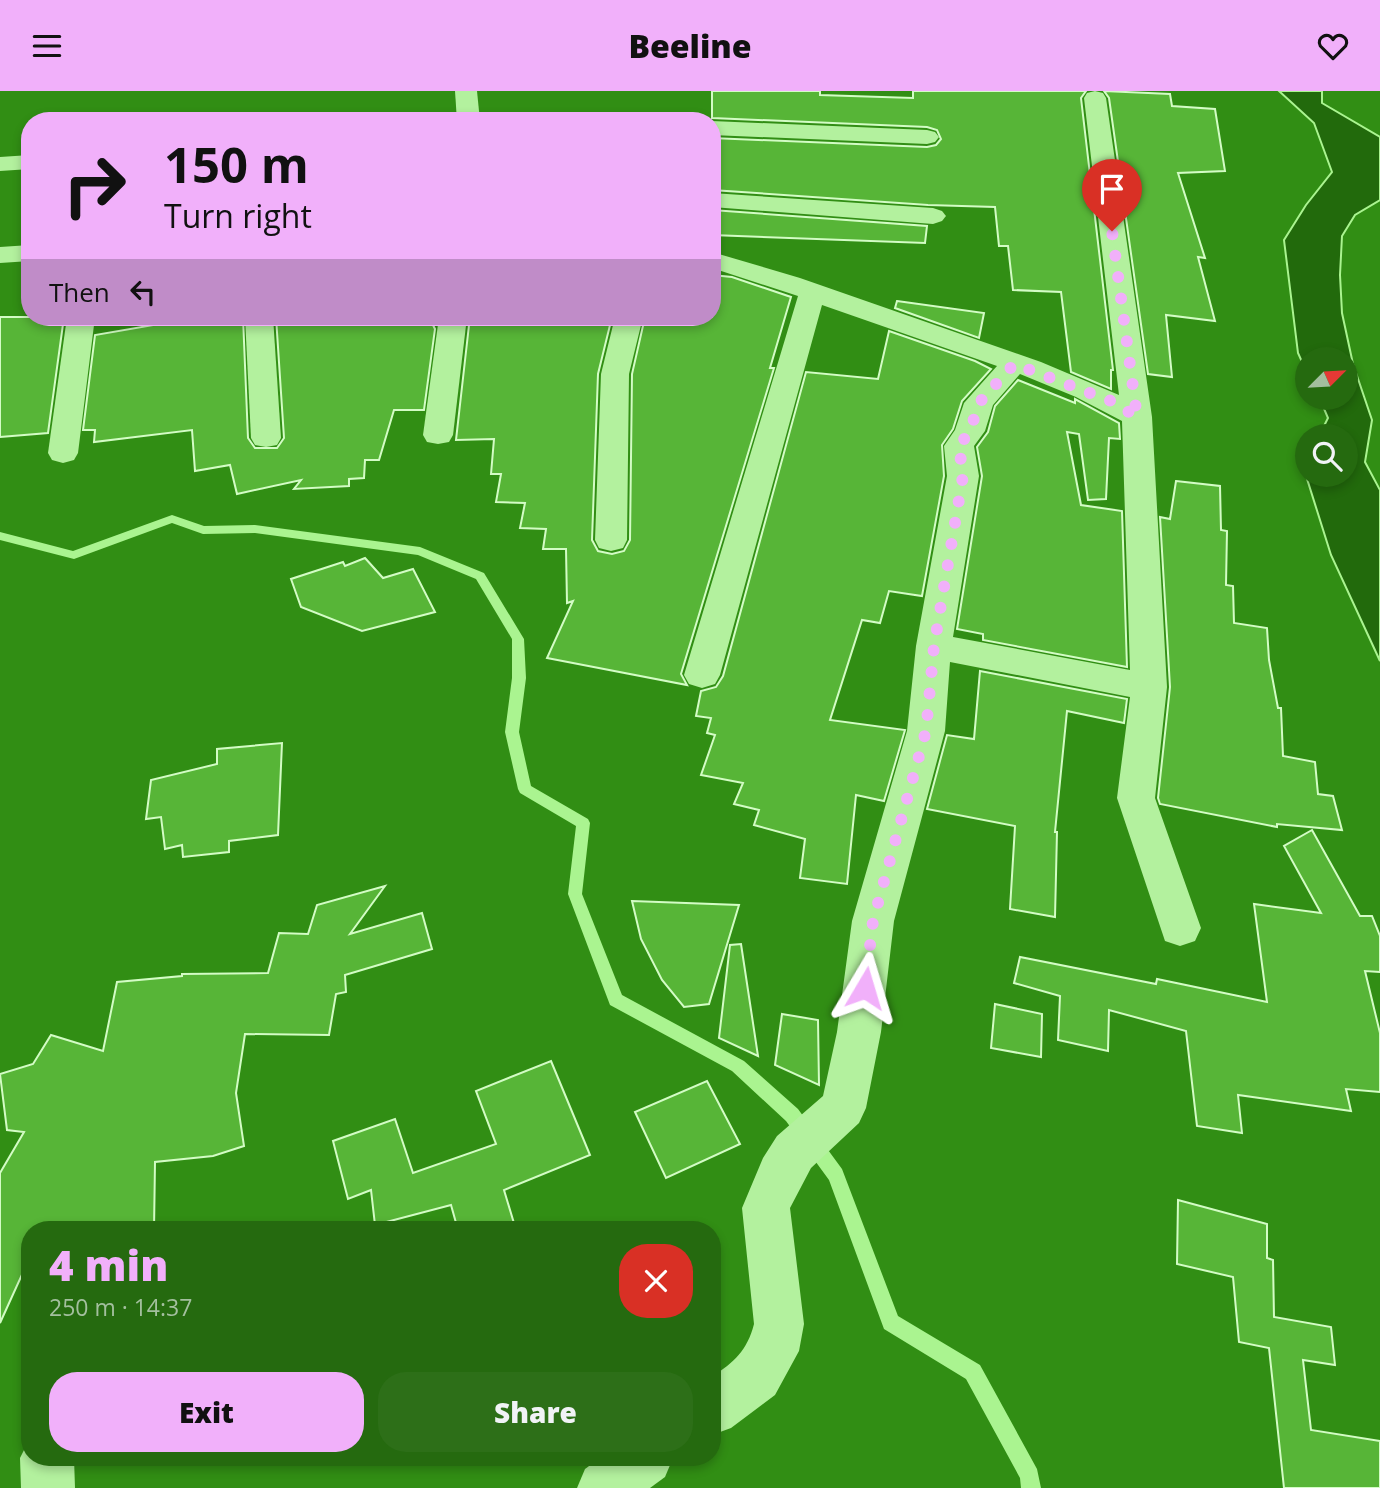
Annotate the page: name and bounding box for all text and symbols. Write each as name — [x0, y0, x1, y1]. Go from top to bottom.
text: Beeline — [628, 24, 752, 67]
icon: menu — [28, 27, 66, 65]
icon: heart — [1314, 27, 1352, 65]
text: 150 m — [164, 131, 309, 197]
icon: right — [49, 140, 140, 231]
pin — [1082, 159, 1142, 231]
icon: arrive — [1093, 170, 1131, 208]
text: Turn right — [164, 194, 312, 237]
icon: left — [124, 273, 162, 311]
text: Then — [49, 274, 110, 310]
north arrow — [1295, 347, 1358, 409]
map controls — [1295, 347, 1358, 487]
button: search — [1295, 424, 1358, 487]
position arrow — [828, 951, 902, 1025]
text: 4 min — [49, 1236, 168, 1293]
button: close — [619, 1244, 693, 1318]
text: 250 m · 14:37 — [49, 1291, 192, 1323]
button: Exit — [49, 1372, 364, 1452]
button: Share — [378, 1372, 693, 1452]

